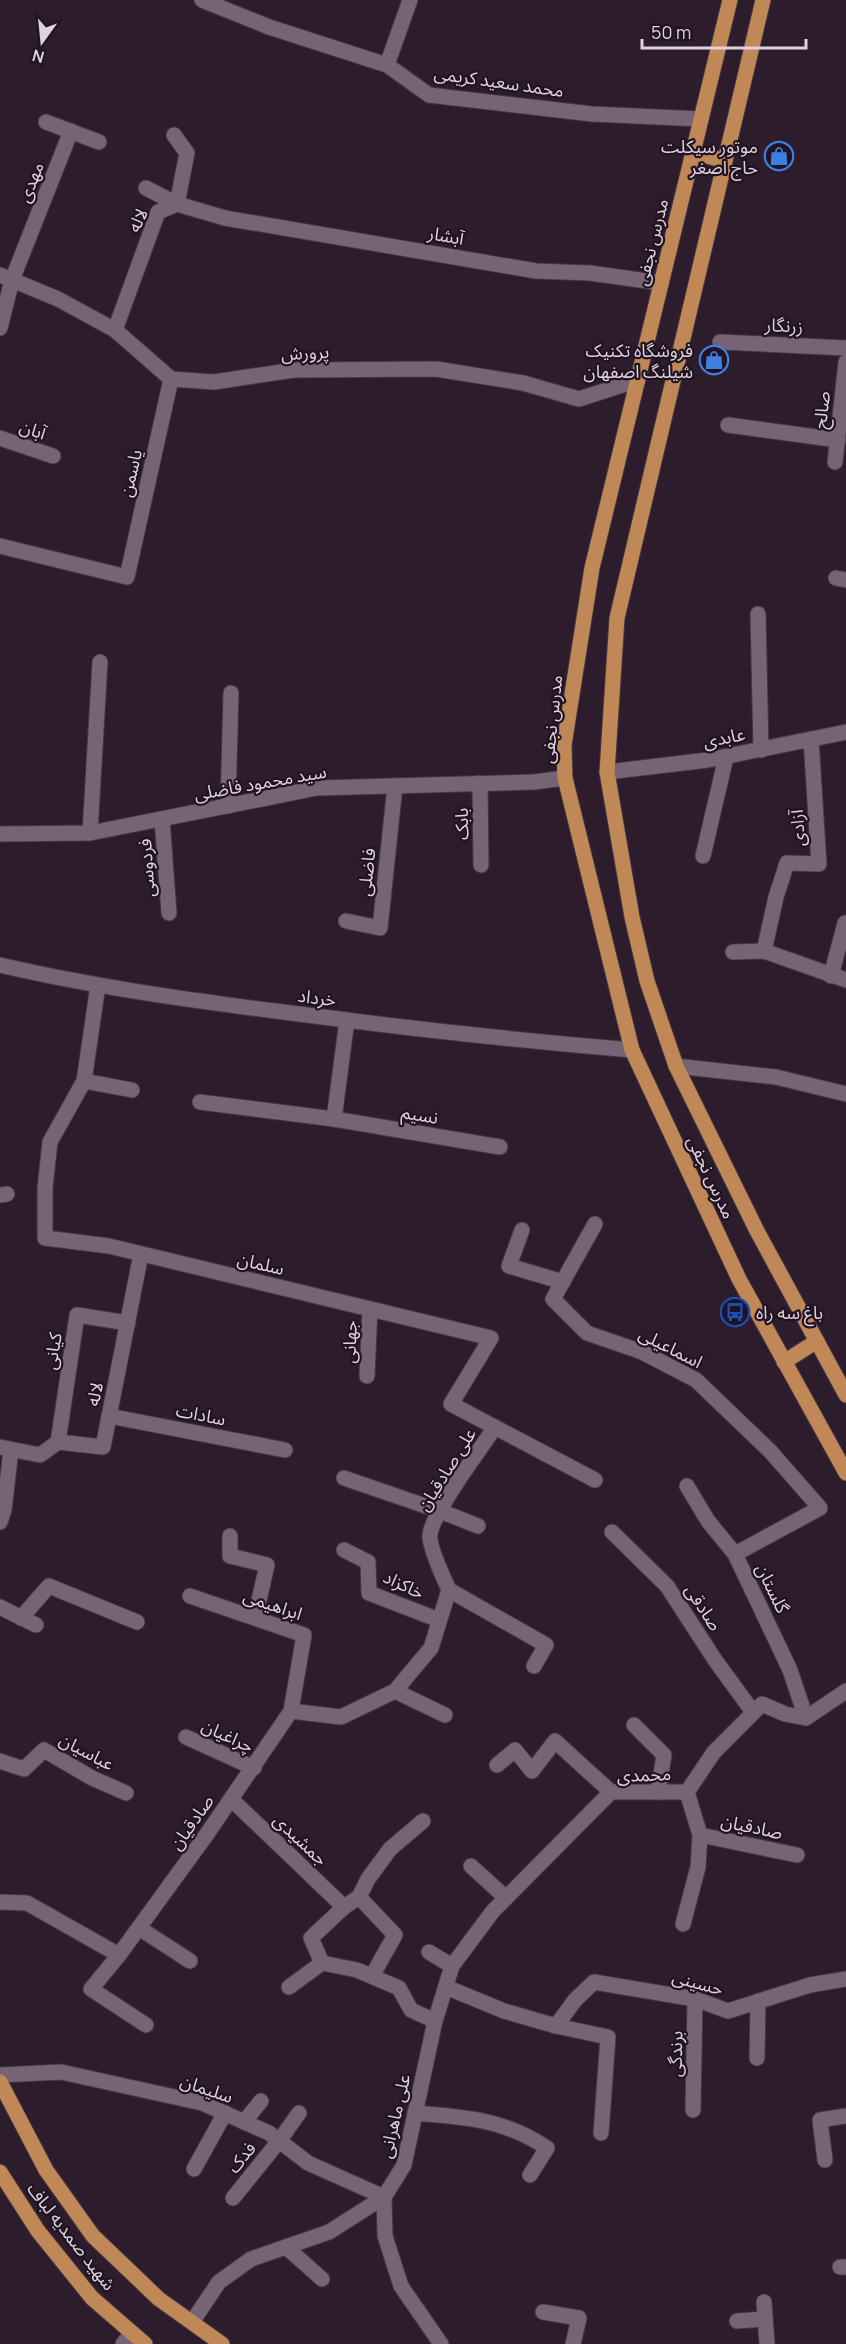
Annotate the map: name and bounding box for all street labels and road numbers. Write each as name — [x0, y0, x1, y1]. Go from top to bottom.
street label: محمد سعید کریمی — [433, 60, 565, 102]
street label: مهدی — [11, 158, 49, 206]
street label: مدرس نجفی — [629, 196, 673, 288]
street label: لاله — [121, 204, 153, 236]
street label: آبشار — [425, 220, 467, 250]
street label: زرنگار — [763, 312, 804, 338]
street label: پرورش — [280, 339, 330, 365]
street label: صالح — [807, 390, 837, 430]
street label: آبان — [16, 413, 50, 445]
street label: یاسمن — [113, 447, 147, 499]
street label: مدرس نجفی — [534, 674, 568, 764]
street label: عابدی — [701, 721, 747, 753]
street label: سید محمود فاضلی — [192, 759, 328, 805]
street label: بابک — [449, 808, 473, 840]
street label: آزادی — [784, 808, 810, 847]
street label: فردوسی — [132, 838, 160, 898]
street label: فاضلی — [352, 847, 380, 897]
street label: خرداد — [296, 983, 338, 1011]
street label: نسیم — [399, 1099, 440, 1131]
street label: مدرس نجفی — [682, 1132, 742, 1222]
street label: سلمان — [235, 1246, 287, 1280]
street label: جهانی — [336, 1320, 362, 1364]
street label: اسماعیلی — [635, 1321, 707, 1373]
street label: کیانی — [37, 1330, 67, 1371]
street label: لاله — [80, 1380, 108, 1408]
street label: سادات — [174, 1397, 228, 1431]
street label: علی صادقیان — [411, 1423, 481, 1515]
street label: گلستان — [751, 1559, 796, 1617]
street label: خاکزاد — [380, 1564, 428, 1604]
street label: صادقی — [680, 1579, 728, 1635]
street label: ابراهیمی — [240, 1583, 306, 1625]
street label: چراغیان — [198, 1713, 258, 1758]
street label: عباسیان — [55, 1727, 119, 1775]
street label: محمدی — [616, 1761, 672, 1787]
street label: صادقیان — [163, 1790, 219, 1854]
street label: جمشیدی — [269, 1808, 333, 1870]
street label: صادقیان — [719, 1808, 785, 1844]
street label: حسینی — [670, 1964, 726, 2000]
street label: برندگی — [663, 2031, 687, 2077]
street label: سلیمان — [177, 2068, 237, 2108]
street label: علی ماهرانی — [373, 2072, 415, 2160]
street label: فدک — [221, 2136, 261, 2178]
street label: شهید صمدیه لباف — [22, 2177, 122, 2295]

